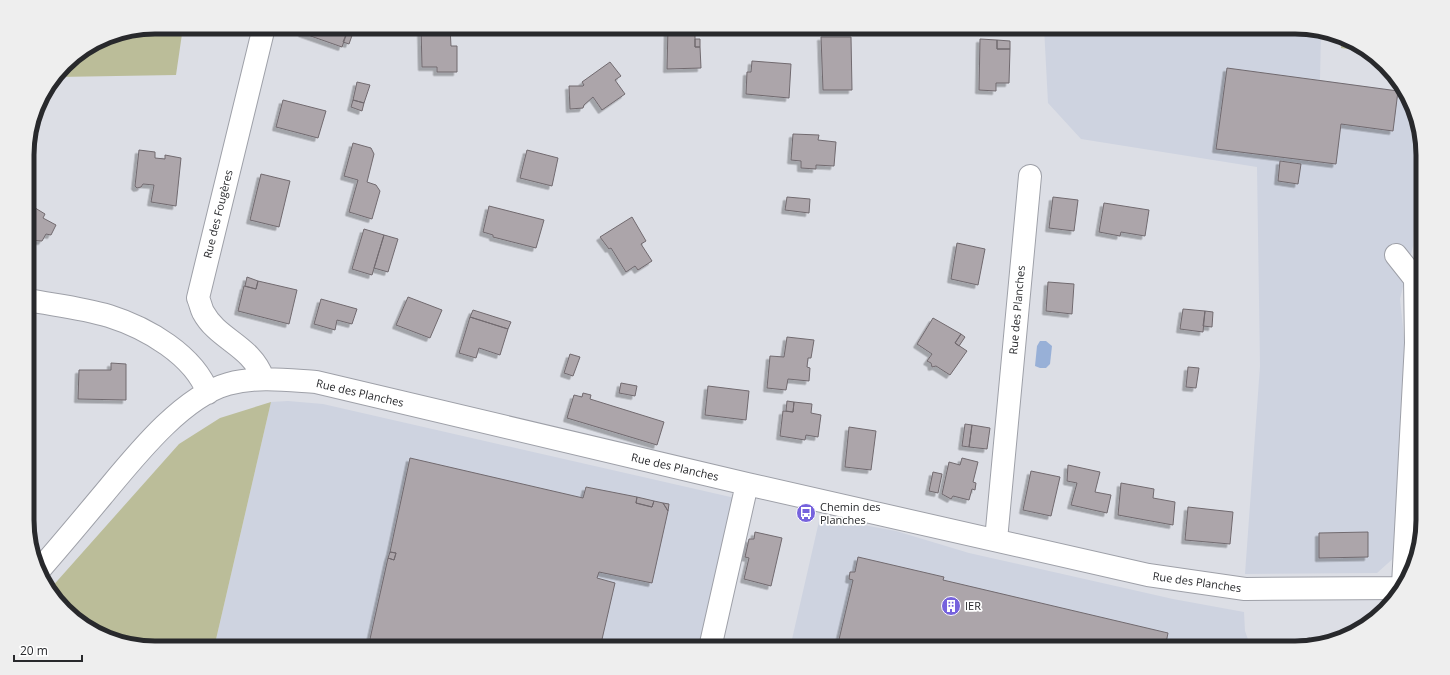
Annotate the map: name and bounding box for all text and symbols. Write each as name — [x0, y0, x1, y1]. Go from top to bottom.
street label: Rue des Fougères — [199, 168, 236, 260]
street label: Rue des Planches — [1005, 265, 1028, 355]
street label: Rue des Planches — [315, 375, 405, 410]
street label: Rue des Planches — [630, 449, 720, 484]
place label: Chemin des Planches — [820, 499, 881, 527]
bus stop icon: Chemin des Planches — [795, 502, 817, 524]
street label: Rue des Planches — [1152, 568, 1242, 595]
building icon: IER — [940, 595, 962, 617]
place label: IER — [965, 598, 981, 613]
scale bar — [14, 637, 82, 663]
text: 20 m — [20, 642, 48, 659]

